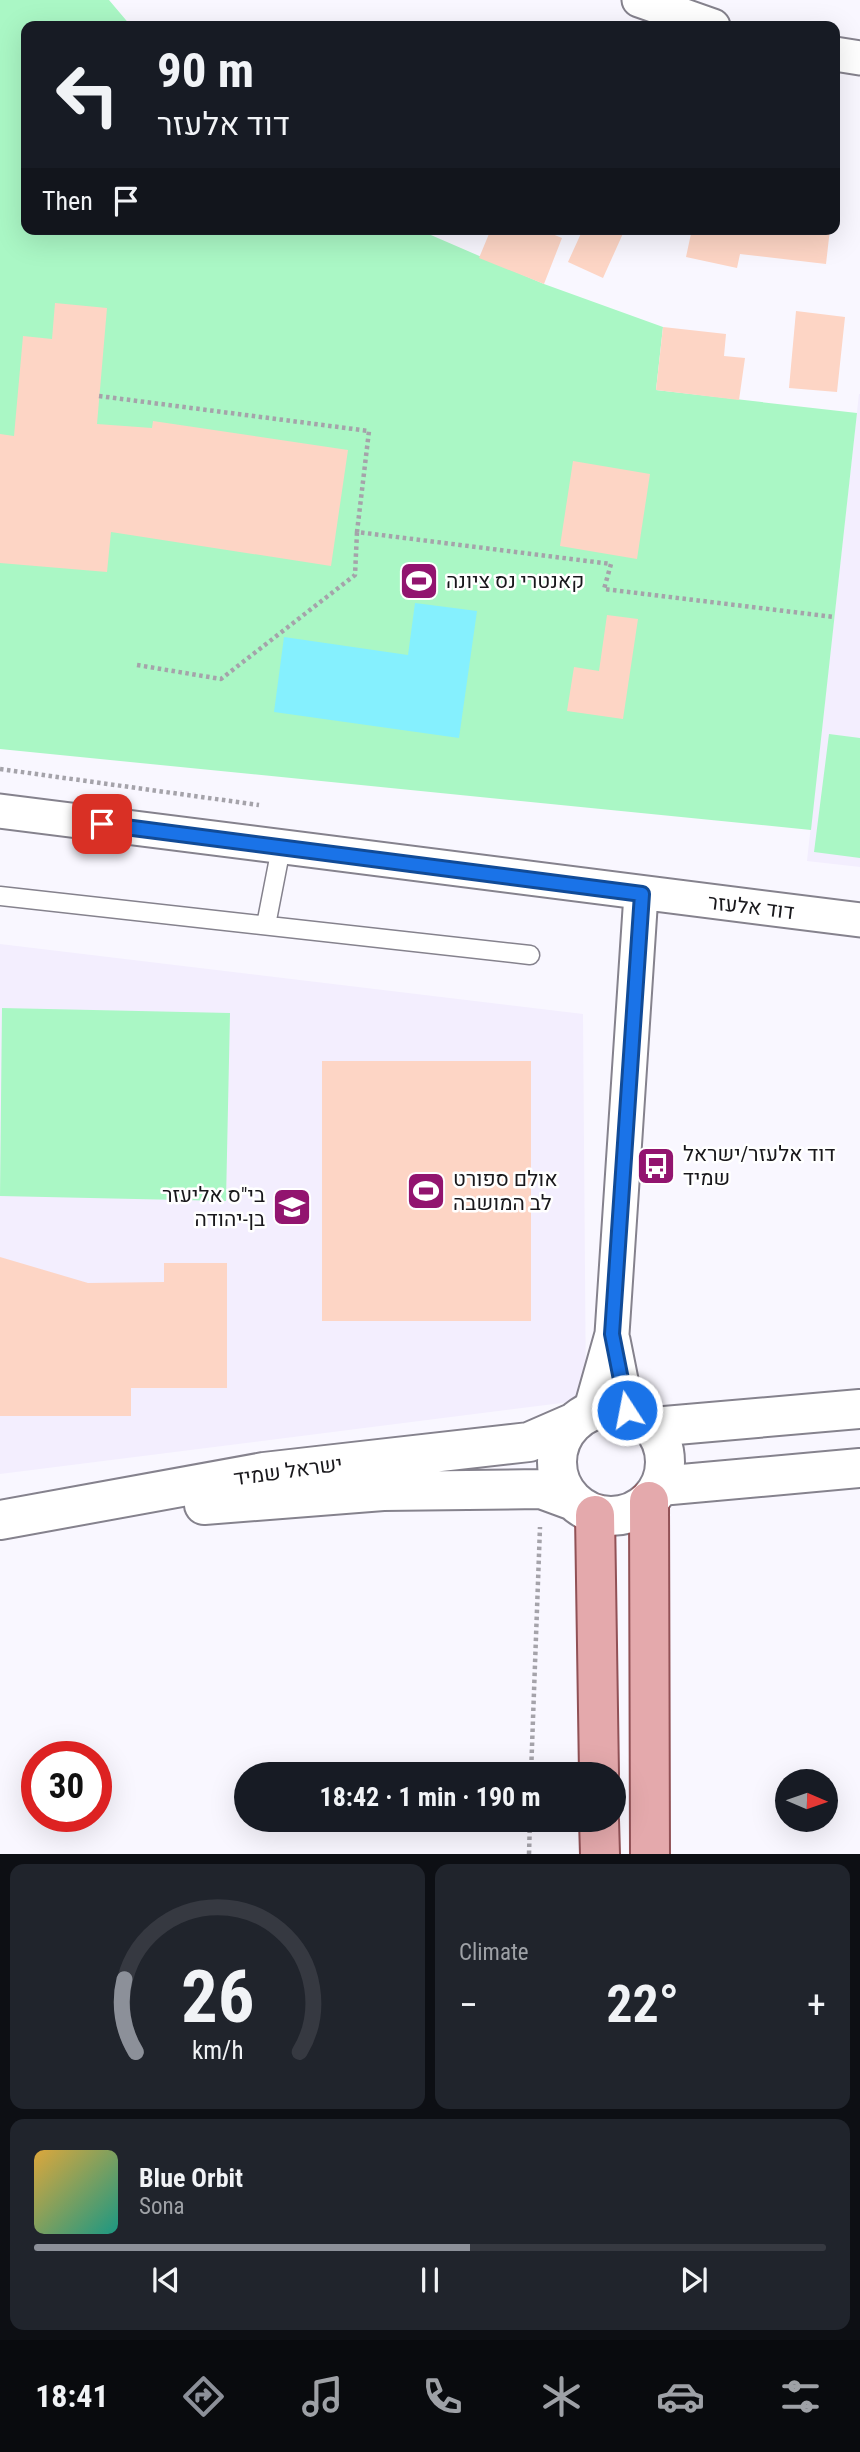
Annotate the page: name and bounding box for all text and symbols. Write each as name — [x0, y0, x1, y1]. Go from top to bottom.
text: 90 m — [157, 42, 254, 99]
icon: left — [42, 49, 133, 140]
text: דוד אלעזר — [157, 105, 290, 143]
icon: arrive — [107, 182, 145, 220]
text: Then — [42, 186, 93, 216]
sports icon: קאנטרי נס ציונה — [398, 560, 440, 602]
place label: קאנטרי נס ציונה — [446, 569, 584, 593]
pin — [72, 794, 132, 854]
icon: arrive — [83, 805, 121, 843]
street label: דוד אלעזר — [706, 890, 796, 924]
place label: דוד אלעזר/ישראל שמיד — [683, 1142, 835, 1190]
bus stop icon: דוד אלעזר/ישראל שמיד — [635, 1145, 677, 1187]
place label: אולם ספורט לב המושבה — [453, 1167, 558, 1215]
sports icon: אולם ספורט לב המושבה — [405, 1170, 447, 1212]
place label: בי"ס אליעזר בן-יהודה — [162, 1183, 265, 1231]
school or university icon: בי"ס אליעזר בן-יהודה — [271, 1186, 313, 1228]
position arrow — [590, 1373, 664, 1447]
street label: ישראל שמיד — [232, 1451, 344, 1491]
speed limit sign: 30 — [21, 1741, 112, 1832]
north arrow — [775, 1769, 838, 1832]
map controls — [775, 1769, 838, 1832]
text: 18:42 · 1 min · 190 m — [320, 1782, 540, 1812]
text: Climate — [459, 1939, 529, 1966]
text: 26 — [181, 1955, 254, 2041]
text: 22° — [606, 1974, 679, 2035]
text: − — [459, 1983, 478, 2027]
text: + — [807, 1983, 826, 2027]
text: km/h — [192, 2036, 243, 2065]
text: Blue Orbit — [139, 2163, 243, 2193]
text: Sona — [139, 2193, 185, 2220]
icon: previous — [147, 2261, 185, 2299]
icon: pause — [411, 2261, 449, 2299]
icon: next — [675, 2261, 713, 2299]
icon: directions — [179, 2372, 228, 2421]
icon: music — [298, 2372, 347, 2421]
icon: phone — [418, 2372, 467, 2421]
icon: climate — [537, 2372, 586, 2421]
icon: car — [656, 2372, 705, 2421]
icon: filters — [776, 2372, 825, 2421]
text: 18:41 — [35, 2377, 109, 2415]

